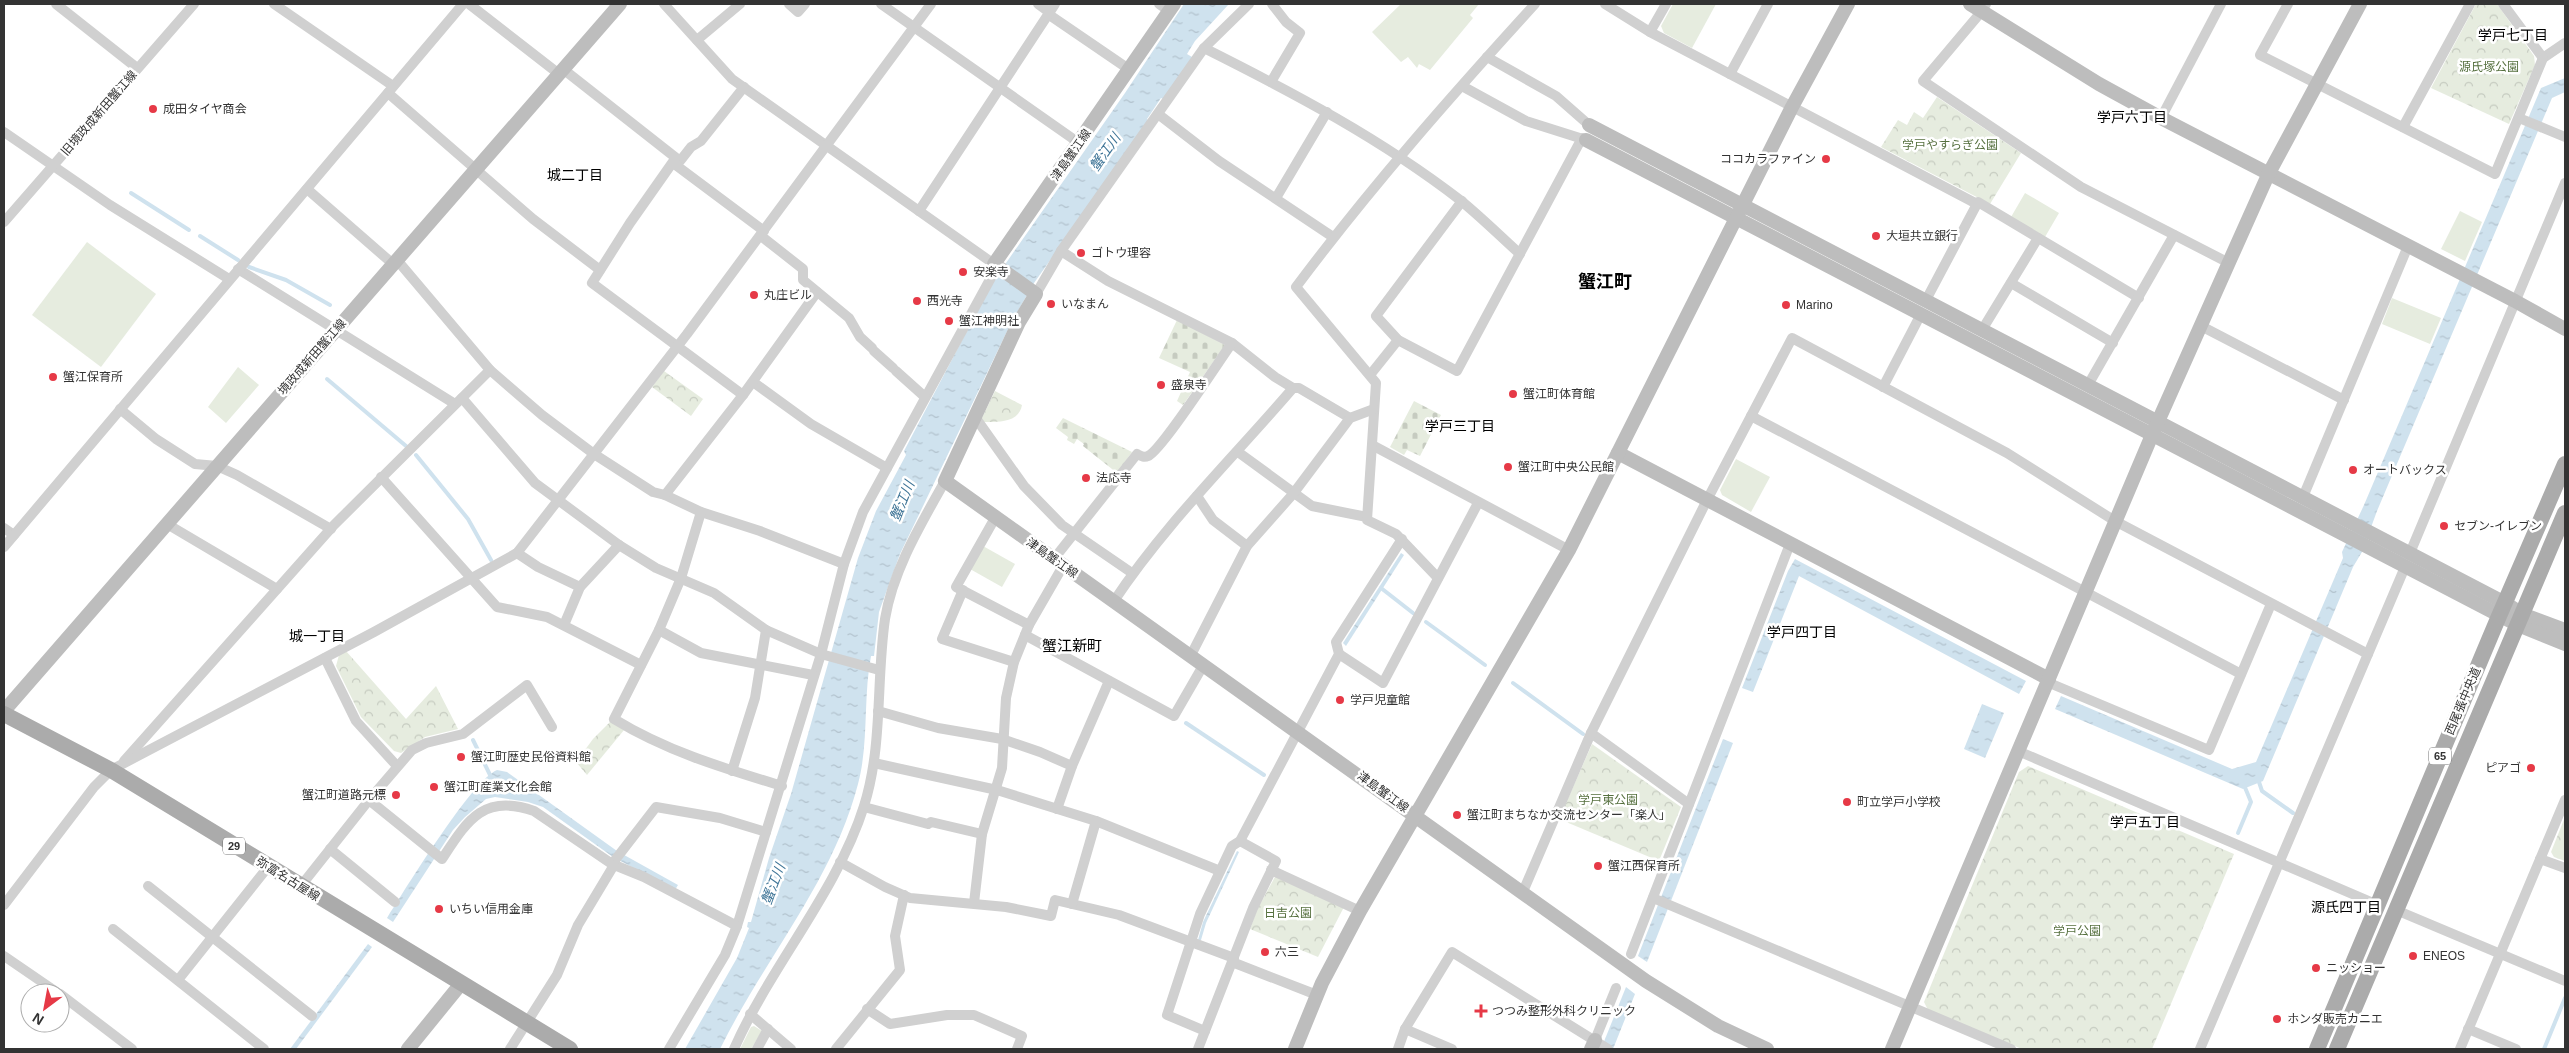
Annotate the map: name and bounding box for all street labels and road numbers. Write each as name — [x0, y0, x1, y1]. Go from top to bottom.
street label: 旧境政成新田蟹江線 — [58, 68, 140, 158]
street label: 津島蟹江線 — [1048, 126, 1094, 184]
street label: 境政成新田蟹江線 — [275, 316, 349, 398]
street label: 津島蟹江線 — [1023, 535, 1081, 581]
street label: 西尾張中央道 — [2442, 665, 2484, 737]
road number: 65 — [2429, 748, 2451, 764]
street label: 津島蟹江線 — [1355, 769, 1411, 815]
road number: 29 — [223, 838, 245, 854]
street label: 弥富名古屋線 — [254, 854, 322, 904]

